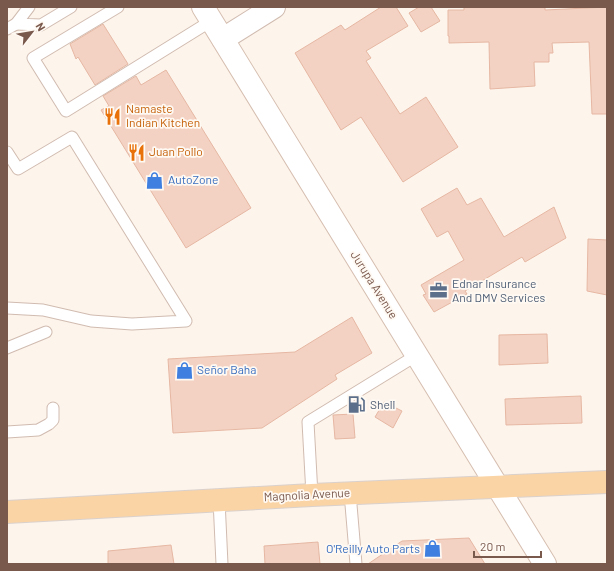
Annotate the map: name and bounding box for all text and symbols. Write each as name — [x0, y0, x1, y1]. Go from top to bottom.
north arrow — [12, 12, 52, 52]
text: N — [34, 20, 48, 33]
place label: Namaste Indian Kitchen — [126, 101, 200, 129]
restaurant icon: Namaste Indian Kitchen — [103, 106, 123, 126]
restaurant icon: Juan Pollo — [126, 142, 146, 162]
place label: Juan Pollo — [149, 144, 203, 158]
shop icon: AutoZone — [145, 170, 165, 190]
place label: AutoZone — [168, 172, 218, 186]
street label: Jurupa Avenue — [348, 248, 401, 321]
place label: Ednar Insurance And DMV Services — [452, 276, 545, 304]
office icon: Ednar Insurance And DMV Services — [429, 281, 449, 301]
shop icon: Señor Baha — [174, 360, 194, 380]
place label: Señor Baha — [197, 362, 256, 376]
fuel station icon: Shell — [347, 395, 367, 415]
place label: Shell — [370, 397, 395, 411]
street label: Magnolia Avenue — [263, 485, 351, 503]
scale bar — [474, 533, 541, 559]
shop icon: O'Reilly Auto Parts — [423, 539, 443, 559]
text: 20 m — [480, 539, 506, 553]
place label: O'Reilly Auto Parts — [326, 541, 420, 555]

